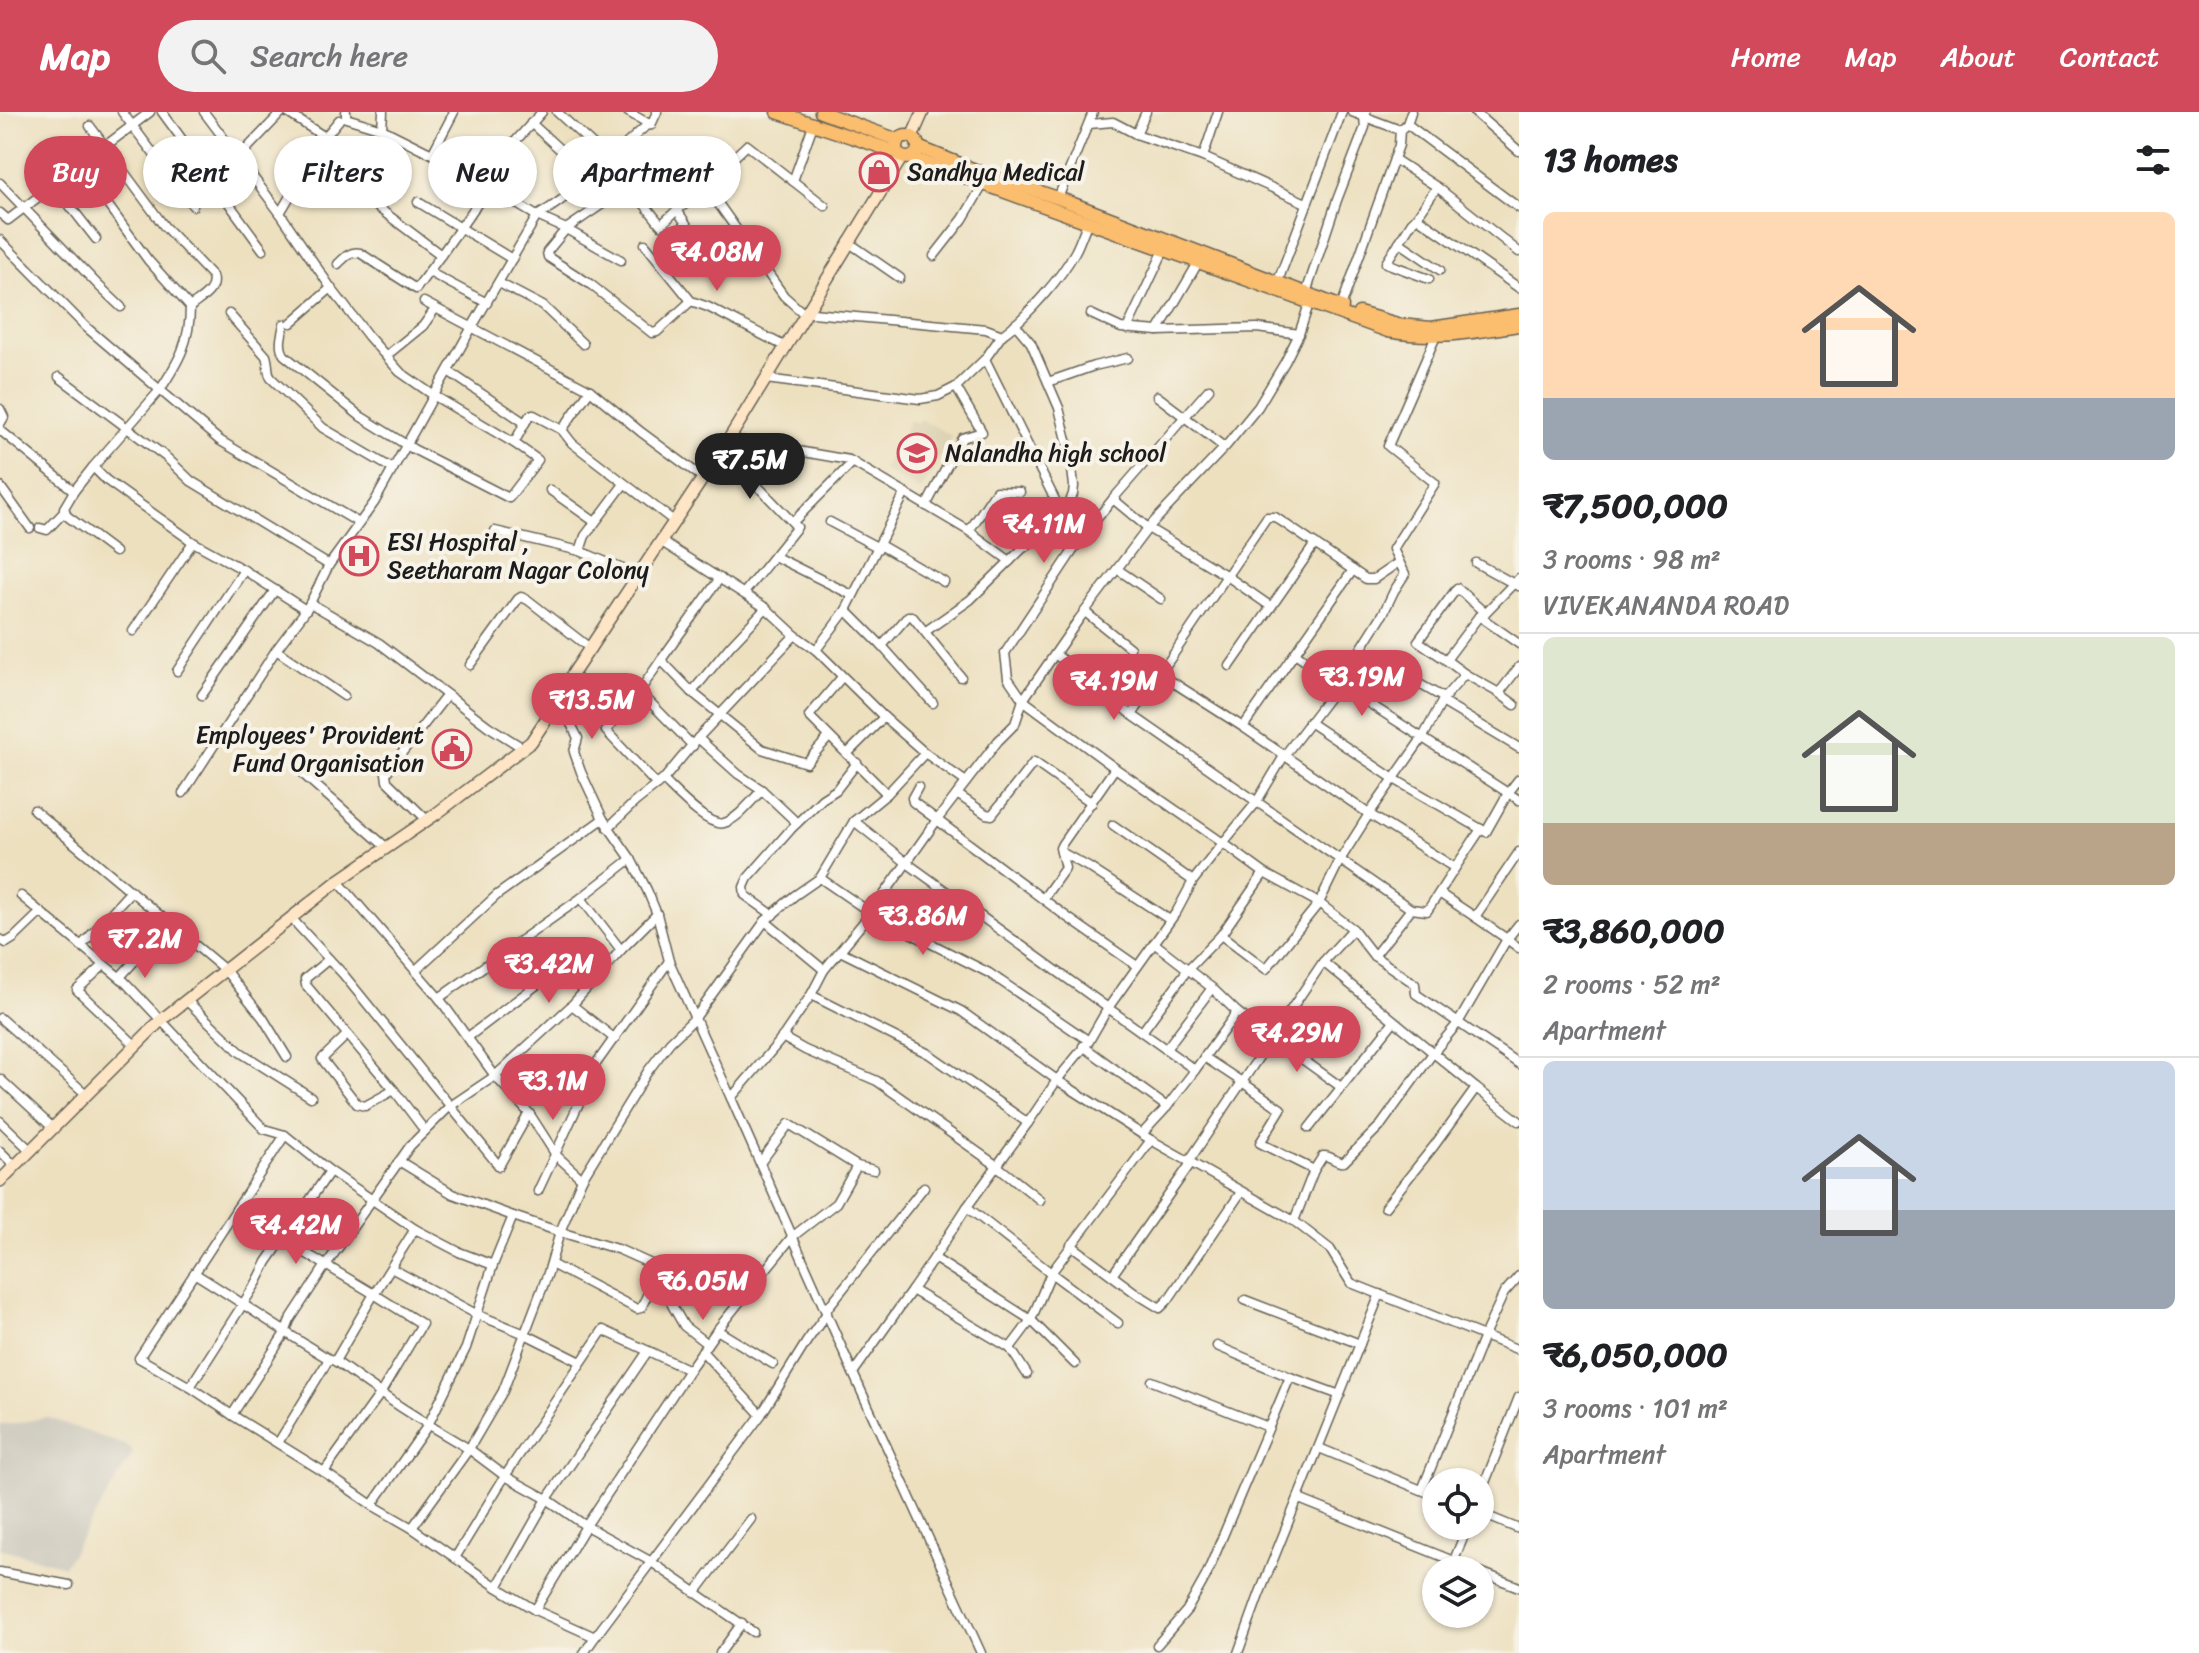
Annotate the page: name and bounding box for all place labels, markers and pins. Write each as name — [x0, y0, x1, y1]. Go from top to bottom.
shop icon: Sandhya Medical — [858, 151, 900, 193]
place label: Sandhya Medical — [907, 151, 1085, 193]
pin: ₹4.08M — [652, 225, 782, 293]
school or university icon: Nalandha high school — [896, 432, 938, 474]
place label: Nalandha high school — [945, 432, 1167, 474]
pin: ₹7.5M — [694, 433, 806, 501]
pin: ₹4.11M — [979, 497, 1109, 565]
place label: ESI Hospital , Seetharam Nagar Colony — [387, 521, 649, 591]
hospital icon: ESI Hospital , Seetharam Nagar Colony — [338, 535, 380, 577]
pin: ₹3.19M — [1297, 650, 1427, 718]
pin: ₹4.19M — [1049, 654, 1179, 722]
pin: ₹13.5M — [527, 673, 657, 741]
place label: Employees' Provident Fund Organisation — [196, 714, 424, 784]
public building icon: Employees' Provident Fund Organisation — [431, 728, 473, 770]
pin: ₹3.86M — [858, 889, 988, 957]
pin: ₹7.2M — [89, 912, 201, 980]
pin: ₹3.42M — [484, 937, 614, 1005]
pin: ₹4.29M — [1232, 1006, 1362, 1074]
pin: ₹3.1M — [497, 1054, 609, 1122]
pin: ₹4.42M — [231, 1198, 361, 1266]
pin: ₹6.05M — [638, 1254, 768, 1322]

